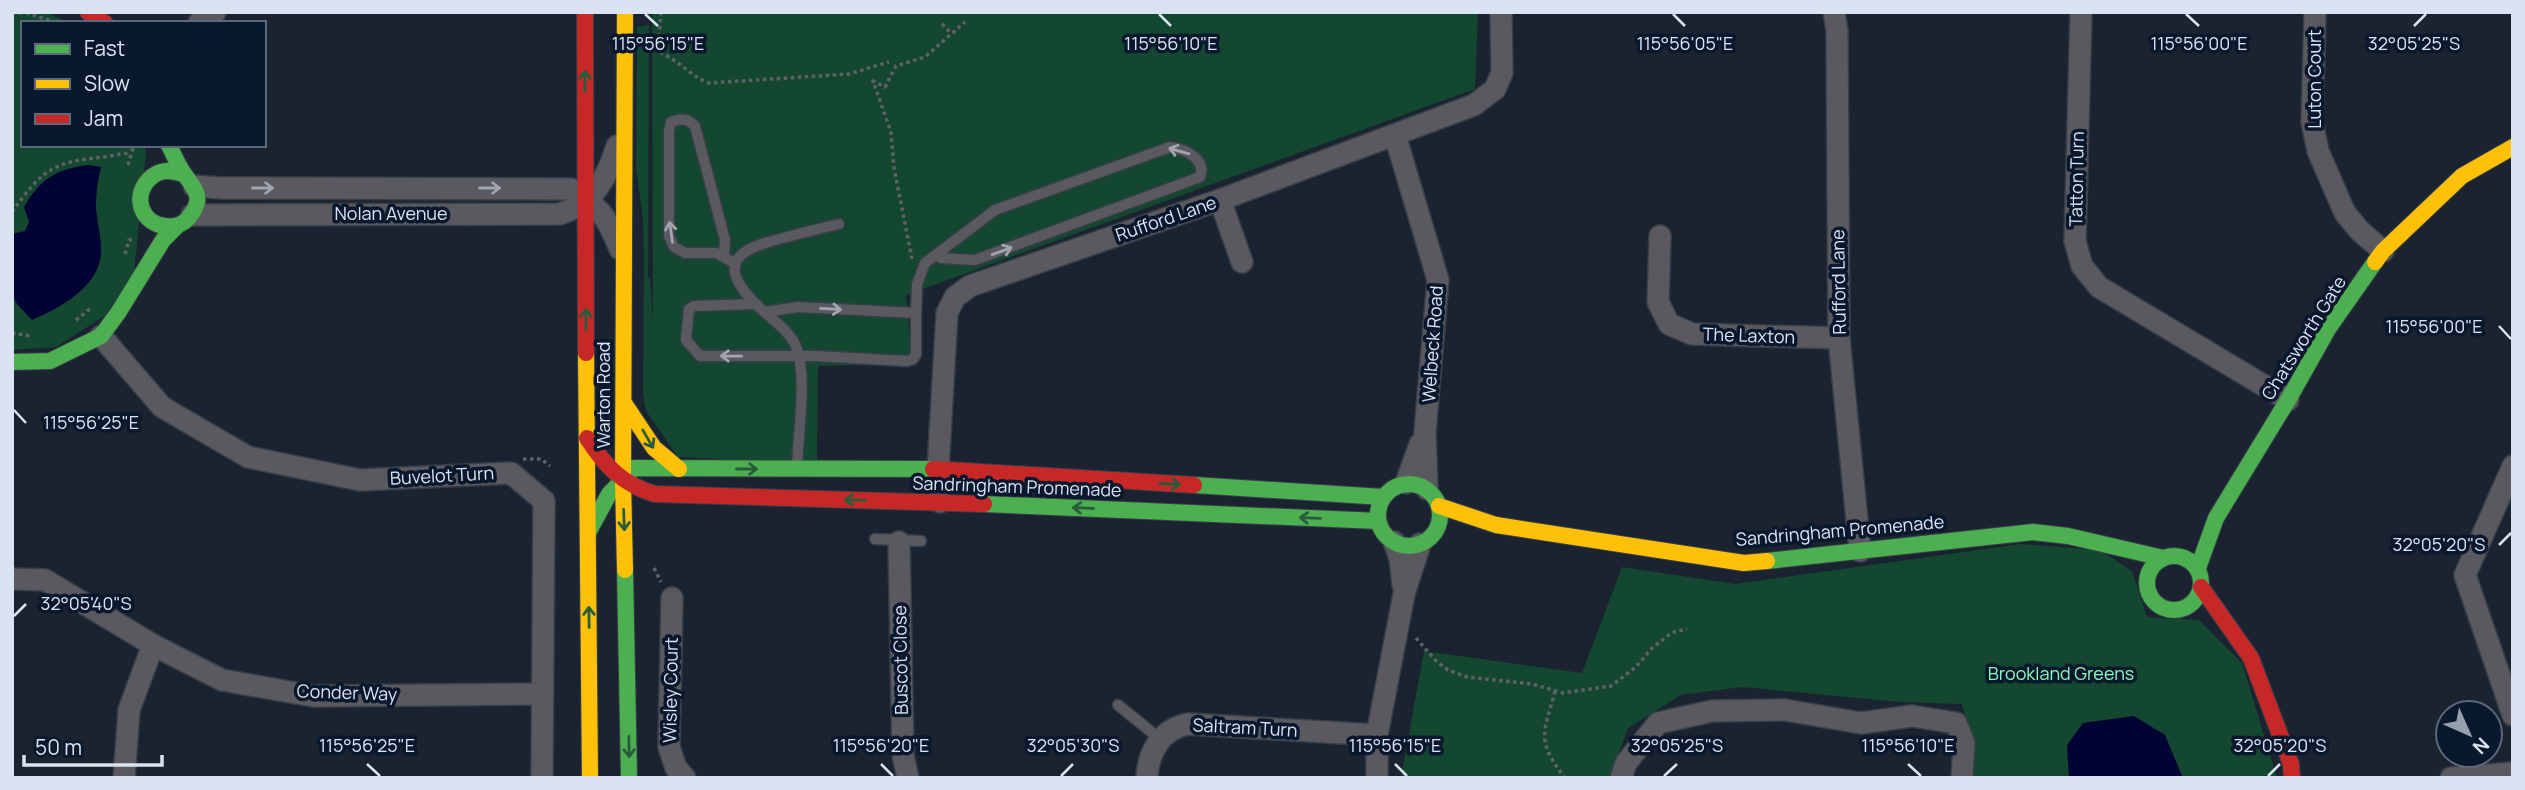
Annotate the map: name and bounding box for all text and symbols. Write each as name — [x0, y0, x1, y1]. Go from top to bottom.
legend — [21, 21, 266, 147]
street label: Luton Court — [2302, 29, 2326, 129]
text: 115°56'15"E — [612, 31, 704, 55]
text: 115°56'10"E — [1124, 31, 1218, 55]
text: 115°56'05"E — [1637, 31, 1733, 55]
text: 115°56'00"E — [2150, 31, 2248, 55]
text: 32°05'25"S — [2368, 31, 2460, 55]
text: Fast — [84, 34, 125, 62]
text: Slow — [84, 69, 130, 97]
one-way arrow — [578, 70, 592, 93]
text: Jam — [84, 104, 123, 132]
street label: Tatton Turn — [2063, 131, 2089, 227]
one-way arrow — [1168, 144, 1191, 157]
one-way arrow — [251, 181, 274, 195]
one-way arrow — [478, 181, 501, 195]
street label: Rufford Lane — [1112, 190, 1219, 247]
street label: Nolan Avenue — [334, 201, 448, 225]
one-way arrow — [664, 221, 677, 244]
street label: Rufford Lane — [1825, 229, 1851, 335]
one-way arrow — [990, 243, 1012, 256]
street label: Chatsworth Gate — [2255, 271, 2351, 404]
street label: Welbeck Road — [1416, 285, 1448, 403]
one-way arrow — [820, 302, 843, 315]
one-way arrow — [579, 308, 593, 331]
text: 115°56'00"E — [2385, 314, 2483, 338]
street label: The Laxton — [1702, 321, 1796, 349]
street label: Warton Road — [591, 342, 615, 448]
one-way arrow — [719, 349, 742, 363]
text: 115°56'25"E — [43, 410, 139, 434]
one-way arrow — [641, 429, 655, 449]
street label: Buvelot Turn — [389, 460, 495, 490]
one-way arrow — [735, 463, 758, 476]
street label: Sandringham Promenade — [912, 470, 1122, 502]
one-way arrow — [1158, 477, 1181, 490]
one-way arrow — [844, 493, 867, 506]
one-way arrow — [1072, 502, 1095, 515]
one-way arrow — [617, 508, 631, 531]
street label: Sandringham Promenade — [1735, 509, 1945, 551]
one-way arrow — [1299, 511, 1322, 524]
text: 32°05'20"S — [2393, 532, 2485, 556]
text: 32°05'40"S — [40, 591, 132, 615]
street label: Buscot Close — [887, 605, 913, 715]
one-way arrow — [582, 606, 596, 629]
street label: Wisley Court — [657, 637, 683, 743]
park label: Brookland Greens — [1988, 661, 2134, 685]
street label: Conder Way — [296, 678, 398, 706]
north arrow — [2434, 699, 2504, 769]
street label: Saltram Turn — [1192, 712, 1298, 742]
scale bar — [24, 724, 163, 768]
text: N — [2467, 732, 2495, 760]
text: 50 m — [35, 733, 82, 761]
text: 115°56'25"E — [319, 733, 415, 757]
text: 115°56'20"E — [833, 733, 929, 757]
text: 32°05'30"S — [1027, 733, 1119, 757]
text: 115°56'15"E — [1349, 733, 1441, 757]
text: 32°05'25"S — [1631, 733, 1723, 757]
text: 115°56'10"E — [1861, 733, 1955, 757]
text: 32°05'20"S — [2234, 733, 2326, 757]
one-way arrow — [622, 736, 635, 759]

